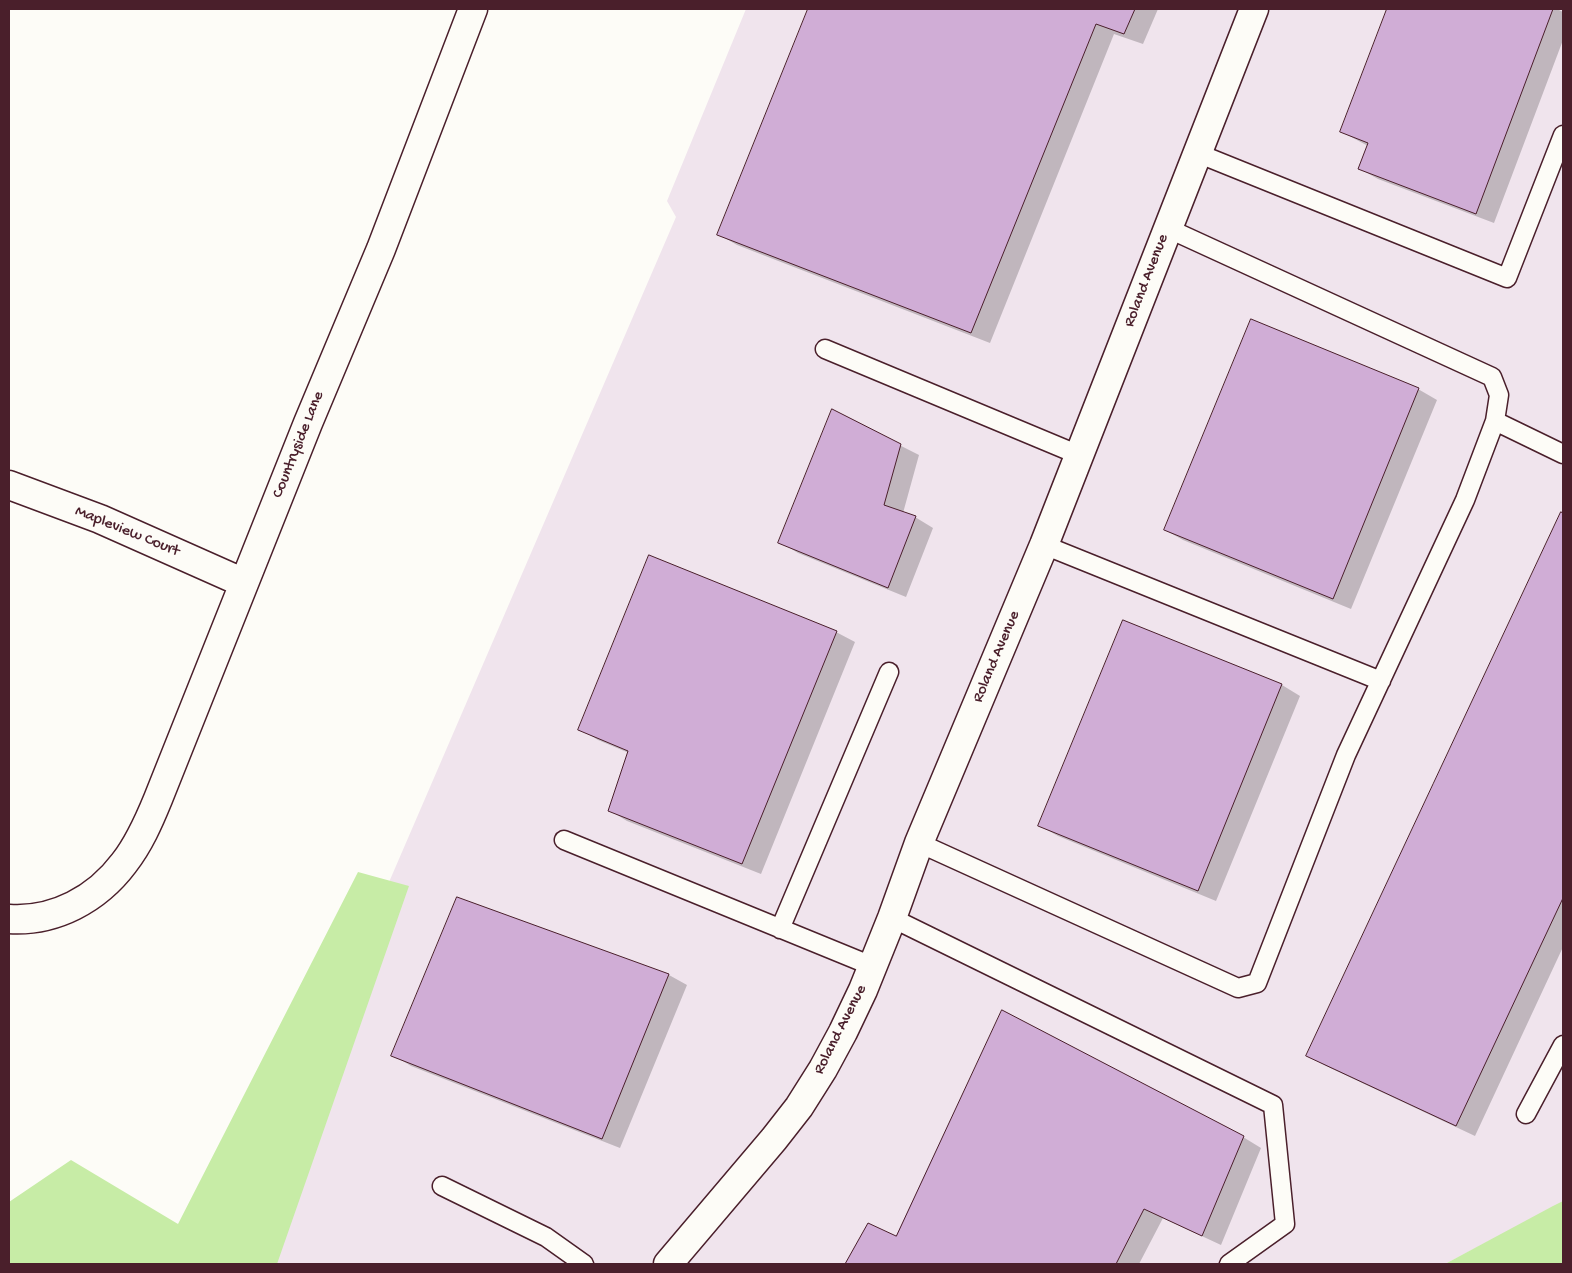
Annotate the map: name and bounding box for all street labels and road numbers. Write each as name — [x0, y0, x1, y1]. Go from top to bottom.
street label: Roland Avenue — [1120, 232, 1174, 330]
street label: Countryside Lane — [269, 389, 329, 501]
street label: Mapleview Court — [72, 502, 182, 562]
street label: Roland Avenue — [969, 608, 1025, 706]
street label: Roland Avenue — [810, 982, 872, 1078]

